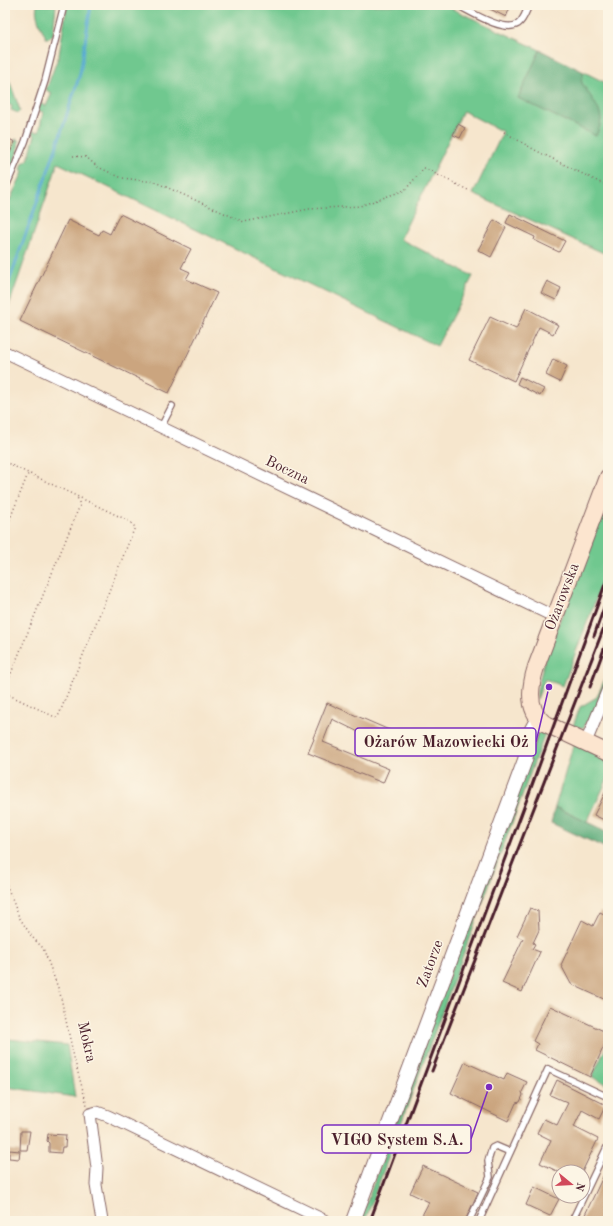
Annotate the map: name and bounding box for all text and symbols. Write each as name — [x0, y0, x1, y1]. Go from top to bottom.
street label: Boczna — [263, 454, 312, 488]
street label: Ożarowska — [543, 561, 583, 633]
callout: Ożarów Mazowiecki Oż — [355, 728, 536, 756]
text: Ożarów Mazowiecki Oż — [363, 735, 529, 751]
street label: Zatorze — [415, 938, 447, 990]
street label: Mokra — [74, 1020, 98, 1064]
callout: VIGO System S.A. — [322, 1125, 471, 1153]
text: VIGO System S.A. — [331, 1133, 464, 1149]
north arrow — [551, 1164, 591, 1204]
text: N — [572, 1181, 586, 1193]

